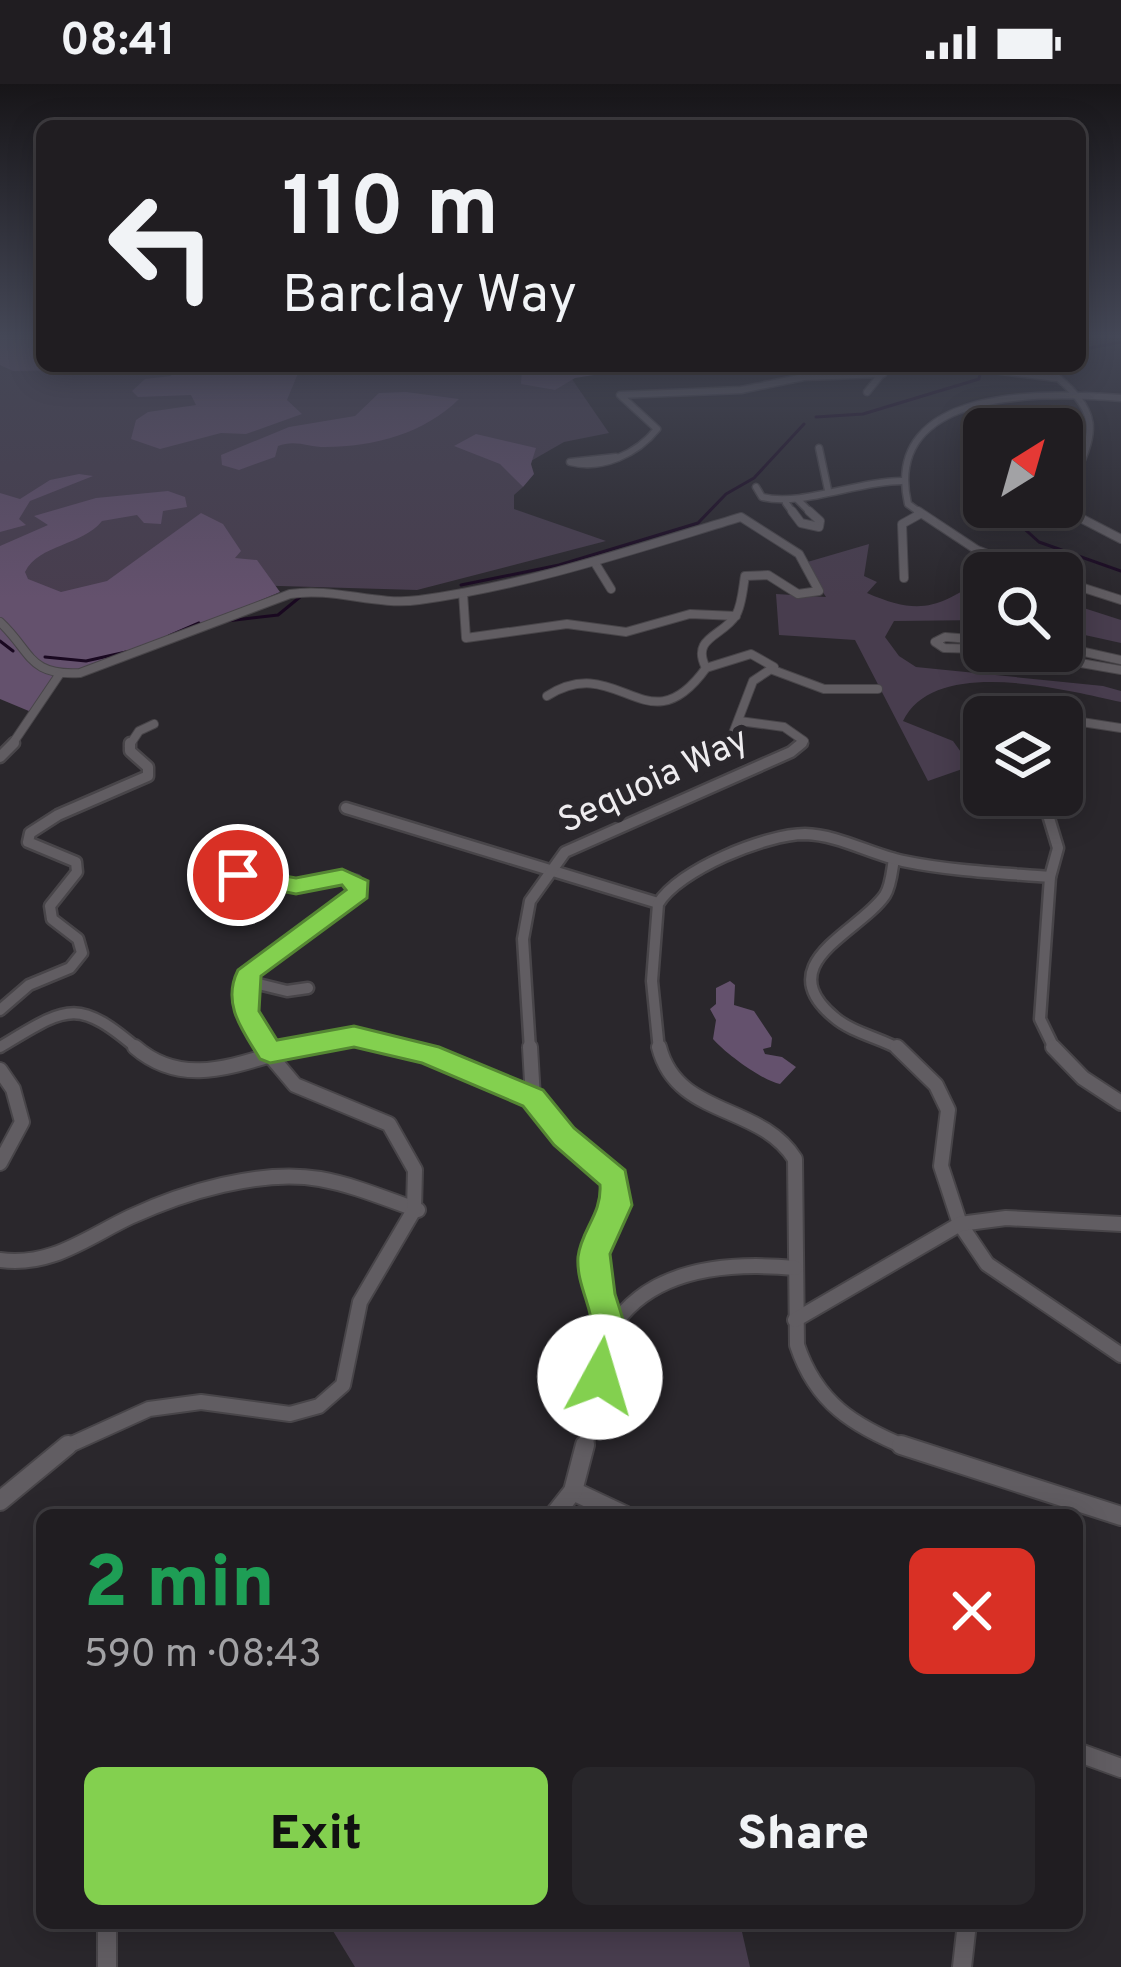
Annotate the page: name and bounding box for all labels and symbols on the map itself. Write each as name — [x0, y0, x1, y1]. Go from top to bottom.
north arrow — [963, 408, 1083, 528]
street label: Sequoia Way — [552, 718, 756, 846]
pin — [187, 824, 289, 926]
position arrow — [537, 1314, 663, 1440]

